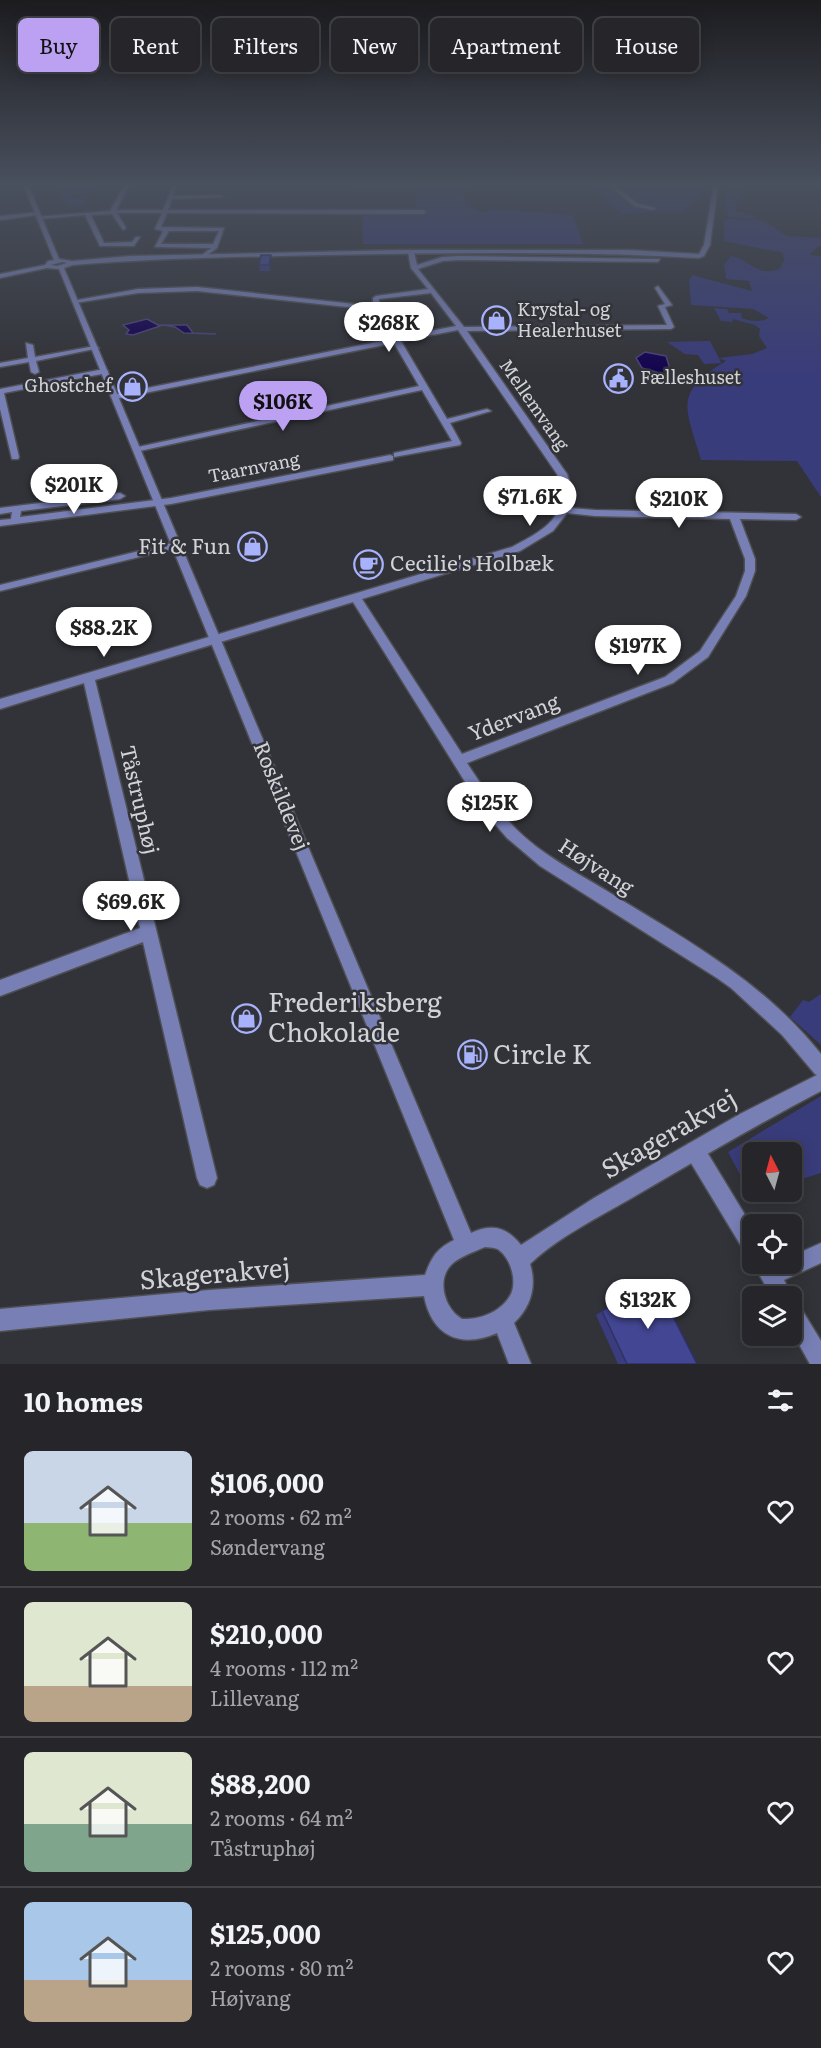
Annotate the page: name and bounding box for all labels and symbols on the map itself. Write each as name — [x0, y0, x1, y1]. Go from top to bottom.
place label: Krystal- og Healerhuset — [517, 295, 622, 343]
pin: $268K — [347, 302, 431, 353]
shop icon: Krystal- og Healerhuset — [480, 304, 512, 336]
street label: Mellemvang — [494, 353, 577, 456]
public building icon: Fælleshuset — [603, 362, 635, 394]
place label: Fælleshuset — [640, 363, 742, 390]
shop icon: Ghostchef — [117, 370, 149, 402]
place label: Ghostchef — [24, 371, 114, 398]
pin: $106K — [241, 381, 325, 432]
street label: Taarnvang — [206, 444, 303, 489]
pin: $201K — [32, 464, 116, 515]
pin: $71.6K — [481, 476, 579, 527]
pin: $210K — [637, 478, 721, 529]
place label: Fit & Fun — [138, 529, 231, 560]
shop icon: Fit & Fun — [236, 531, 268, 563]
place label: Cecilie's Holbæk — [390, 546, 554, 577]
cafe icon: Cecilie's Holbæk — [353, 548, 385, 580]
pin: $88.2K — [55, 607, 153, 658]
pin: $197K — [596, 625, 680, 676]
street label: Ydervang — [463, 684, 563, 747]
street label: Roskildevej — [247, 736, 319, 854]
street label: Tåstruphøj — [114, 742, 169, 857]
pin: $125K — [448, 782, 532, 833]
street label: Højvang — [553, 829, 642, 901]
pin: $69.6K — [82, 881, 180, 932]
place label: Frederiksberg Chokolade — [268, 981, 442, 1050]
shop icon: Frederiksberg Chokolade — [231, 1002, 263, 1034]
place label: Circle K — [493, 1033, 592, 1072]
fuel station icon: Circle K — [456, 1039, 488, 1071]
street label: Skagerakvej — [593, 1077, 743, 1186]
north arrow — [742, 1142, 802, 1202]
street label: Skagerakvej — [138, 1246, 292, 1298]
pin: $132K — [606, 1279, 690, 1330]

